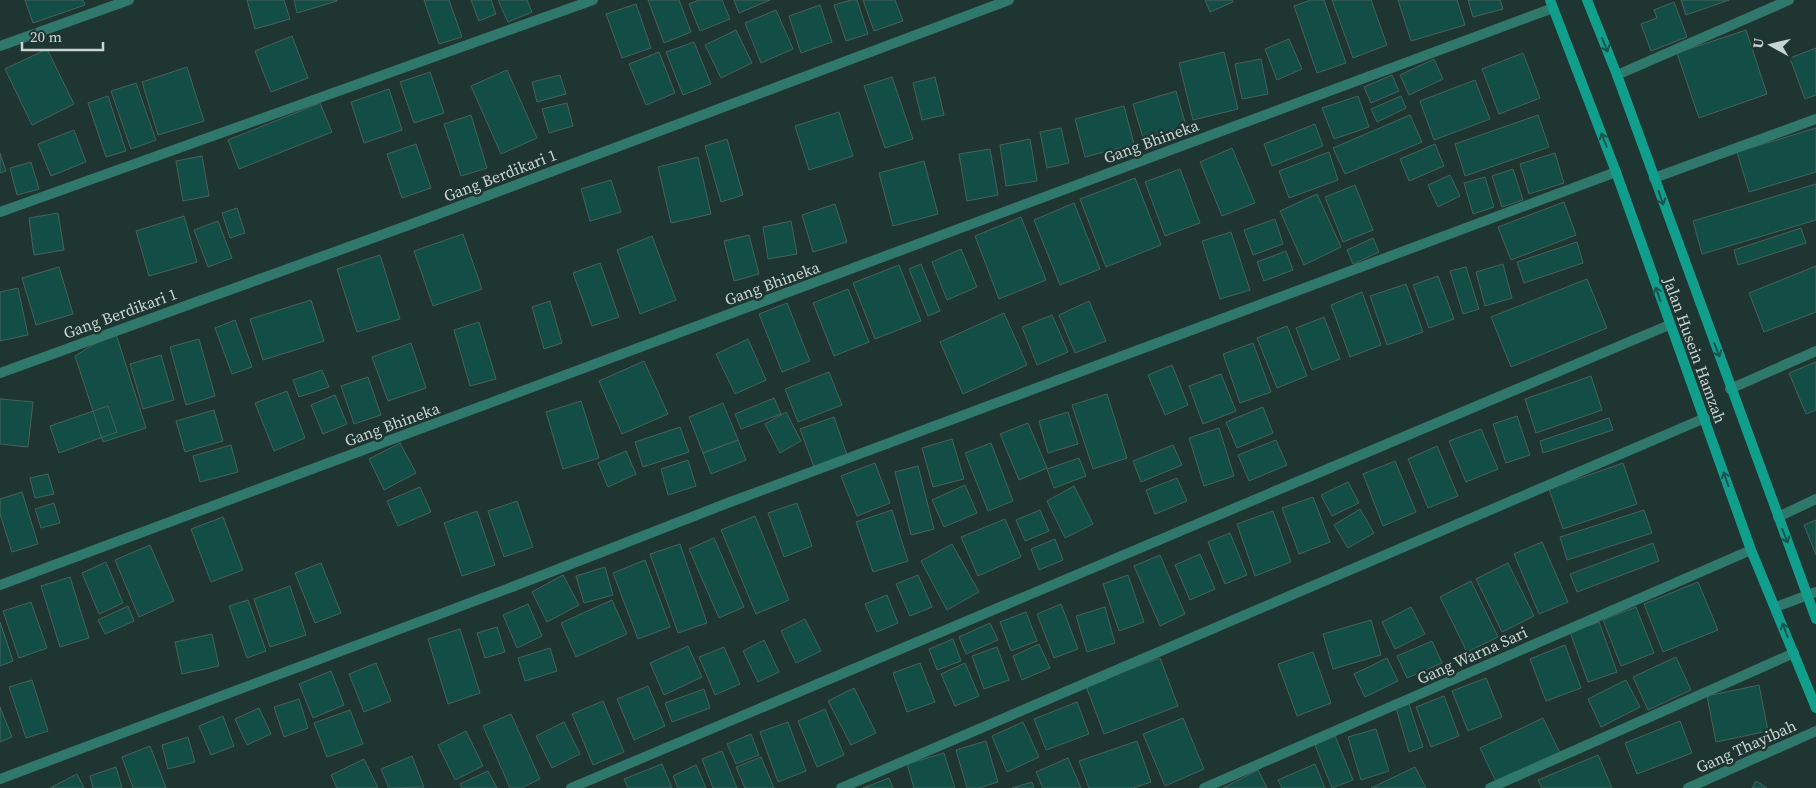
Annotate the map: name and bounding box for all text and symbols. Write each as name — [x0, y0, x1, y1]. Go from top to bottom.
scale bar — [22, 20, 104, 52]
north arrow — [1746, 20, 1796, 70]
text: 20 m — [30, 26, 62, 47]
one-way arrow — [1600, 37, 1610, 52]
text: U — [1748, 37, 1769, 50]
street label: Gang Bhineka — [1100, 113, 1202, 168]
one-way arrow — [1598, 133, 1607, 148]
street label: Gang Berdikari 1 — [440, 143, 560, 207]
one-way arrow — [1657, 189, 1666, 205]
street label: Gang Bhineka — [721, 255, 823, 310]
street label: Jalan Husein Hamzah — [1658, 273, 1732, 427]
street label: Gang Berdikari 1 — [60, 282, 180, 344]
one-way arrow — [1653, 286, 1662, 302]
one-way arrow — [1713, 342, 1722, 357]
street label: Gang Bhineka — [341, 396, 443, 451]
one-way arrow — [1721, 472, 1730, 487]
one-way arrow — [1781, 527, 1790, 543]
street label: Gang Warna Sari — [1413, 621, 1531, 689]
one-way arrow — [1780, 623, 1789, 638]
street label: Gang Thayibah — [1692, 714, 1800, 778]

